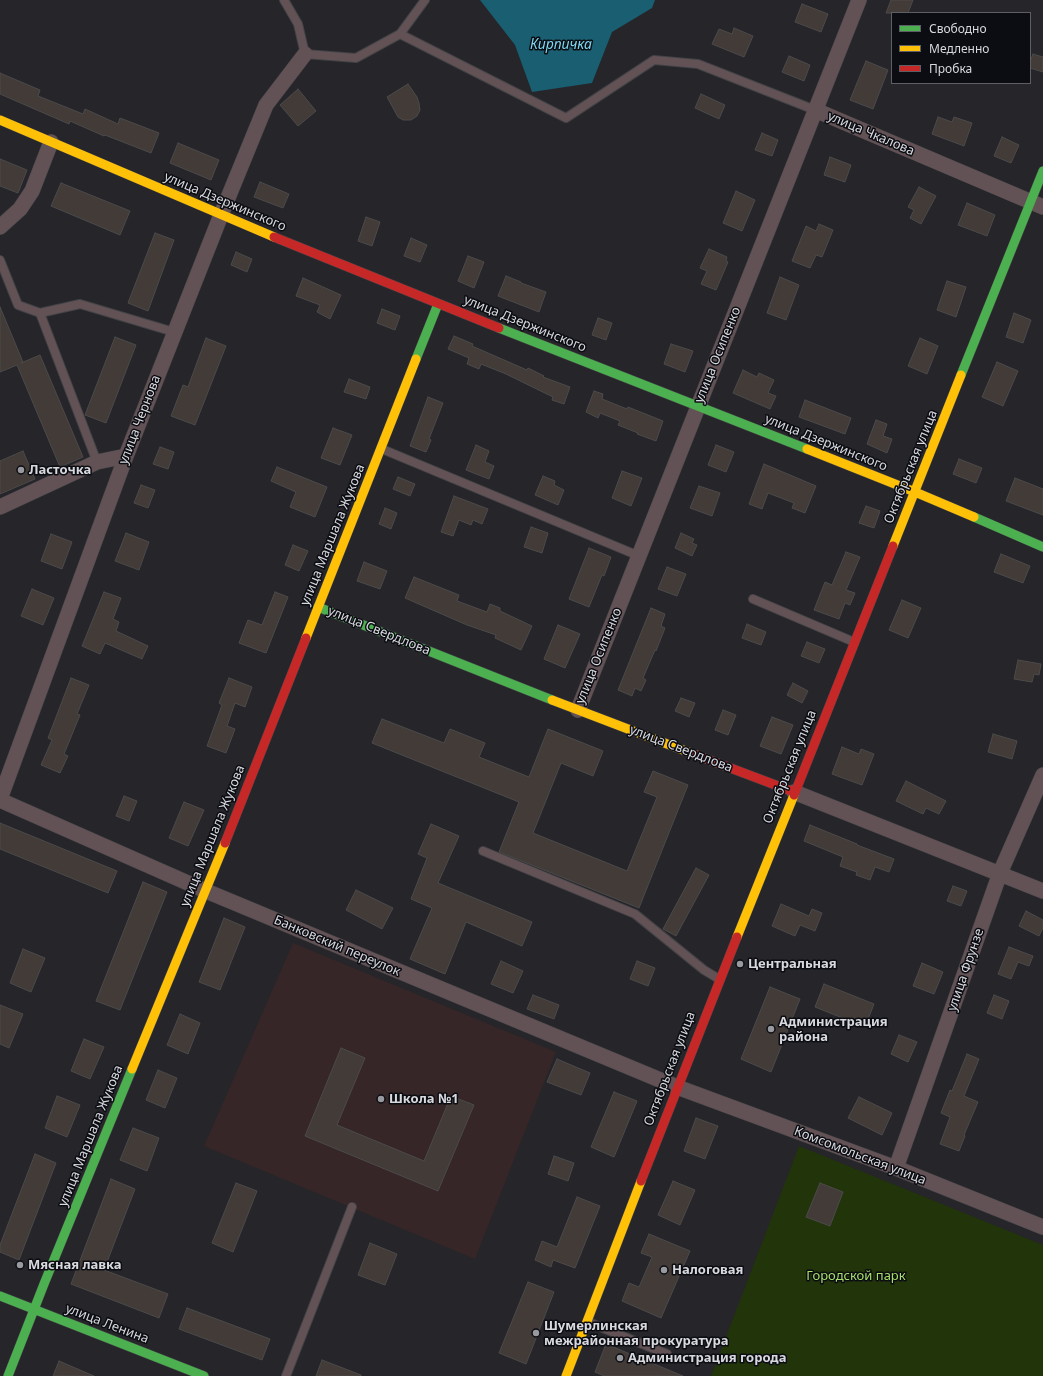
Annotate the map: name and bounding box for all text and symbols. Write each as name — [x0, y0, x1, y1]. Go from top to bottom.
legend — [891, 12, 1031, 84]
text: Свободно — [929, 20, 987, 37]
water label: Кирпичка — [530, 37, 592, 53]
text: Медленно — [929, 40, 989, 57]
text: Пробка — [929, 60, 972, 77]
street label: улица Чкалова — [825, 109, 917, 159]
street label: улица Дзержинского — [162, 169, 288, 235]
street label: улица Дзержинского — [461, 292, 589, 356]
street label: улица Осипенко — [692, 305, 744, 405]
street label: улица Чернова — [116, 373, 164, 467]
street label: Октябрьская улица — [881, 408, 941, 526]
street label: улица Дзержинского — [762, 411, 890, 475]
place label: Ласточка — [29, 462, 91, 478]
street label: улица Маршала Жукова — [297, 462, 369, 608]
marker: Ласточка — [16, 465, 26, 475]
street label: улица Свердлова — [326, 603, 432, 659]
street label: улица Осипенко — [573, 606, 625, 706]
street label: Октябрьская улица — [760, 708, 820, 826]
street label: улица Свердлова — [627, 722, 735, 776]
street label: улица Маршала Жукова — [177, 763, 249, 909]
street label: Банковский переулок — [272, 912, 402, 980]
street label: улица Фрунзе — [945, 927, 987, 1013]
place label: Центральная — [748, 956, 837, 972]
marker: Центральная — [735, 959, 745, 969]
street label: Октябрьская улица — [641, 1010, 699, 1128]
place label: Администрация района — [779, 1014, 888, 1045]
marker: Администрация района — [766, 1024, 776, 1034]
street label: улица Маршала Жукова — [55, 1063, 127, 1209]
place label: Школа №1 — [389, 1091, 459, 1107]
marker: Школа №1 — [376, 1094, 386, 1104]
street label: Комсомольская улица — [792, 1124, 928, 1188]
place label: Мясная лавка — [28, 1257, 122, 1273]
marker: Мясная лавка — [15, 1260, 25, 1270]
place label: Налоговая — [672, 1262, 743, 1278]
marker: Налоговая — [659, 1265, 669, 1275]
park label: Городской парк — [806, 1268, 906, 1284]
street label: улица Ленина — [63, 1301, 151, 1347]
place label: Шумерлинская межрайонная прокуратура — [544, 1318, 728, 1349]
marker: Шумерлинская межрайонная прокуратура — [531, 1328, 541, 1338]
place label: Администрация города — [628, 1350, 786, 1366]
marker: Администрация города — [615, 1353, 625, 1363]

